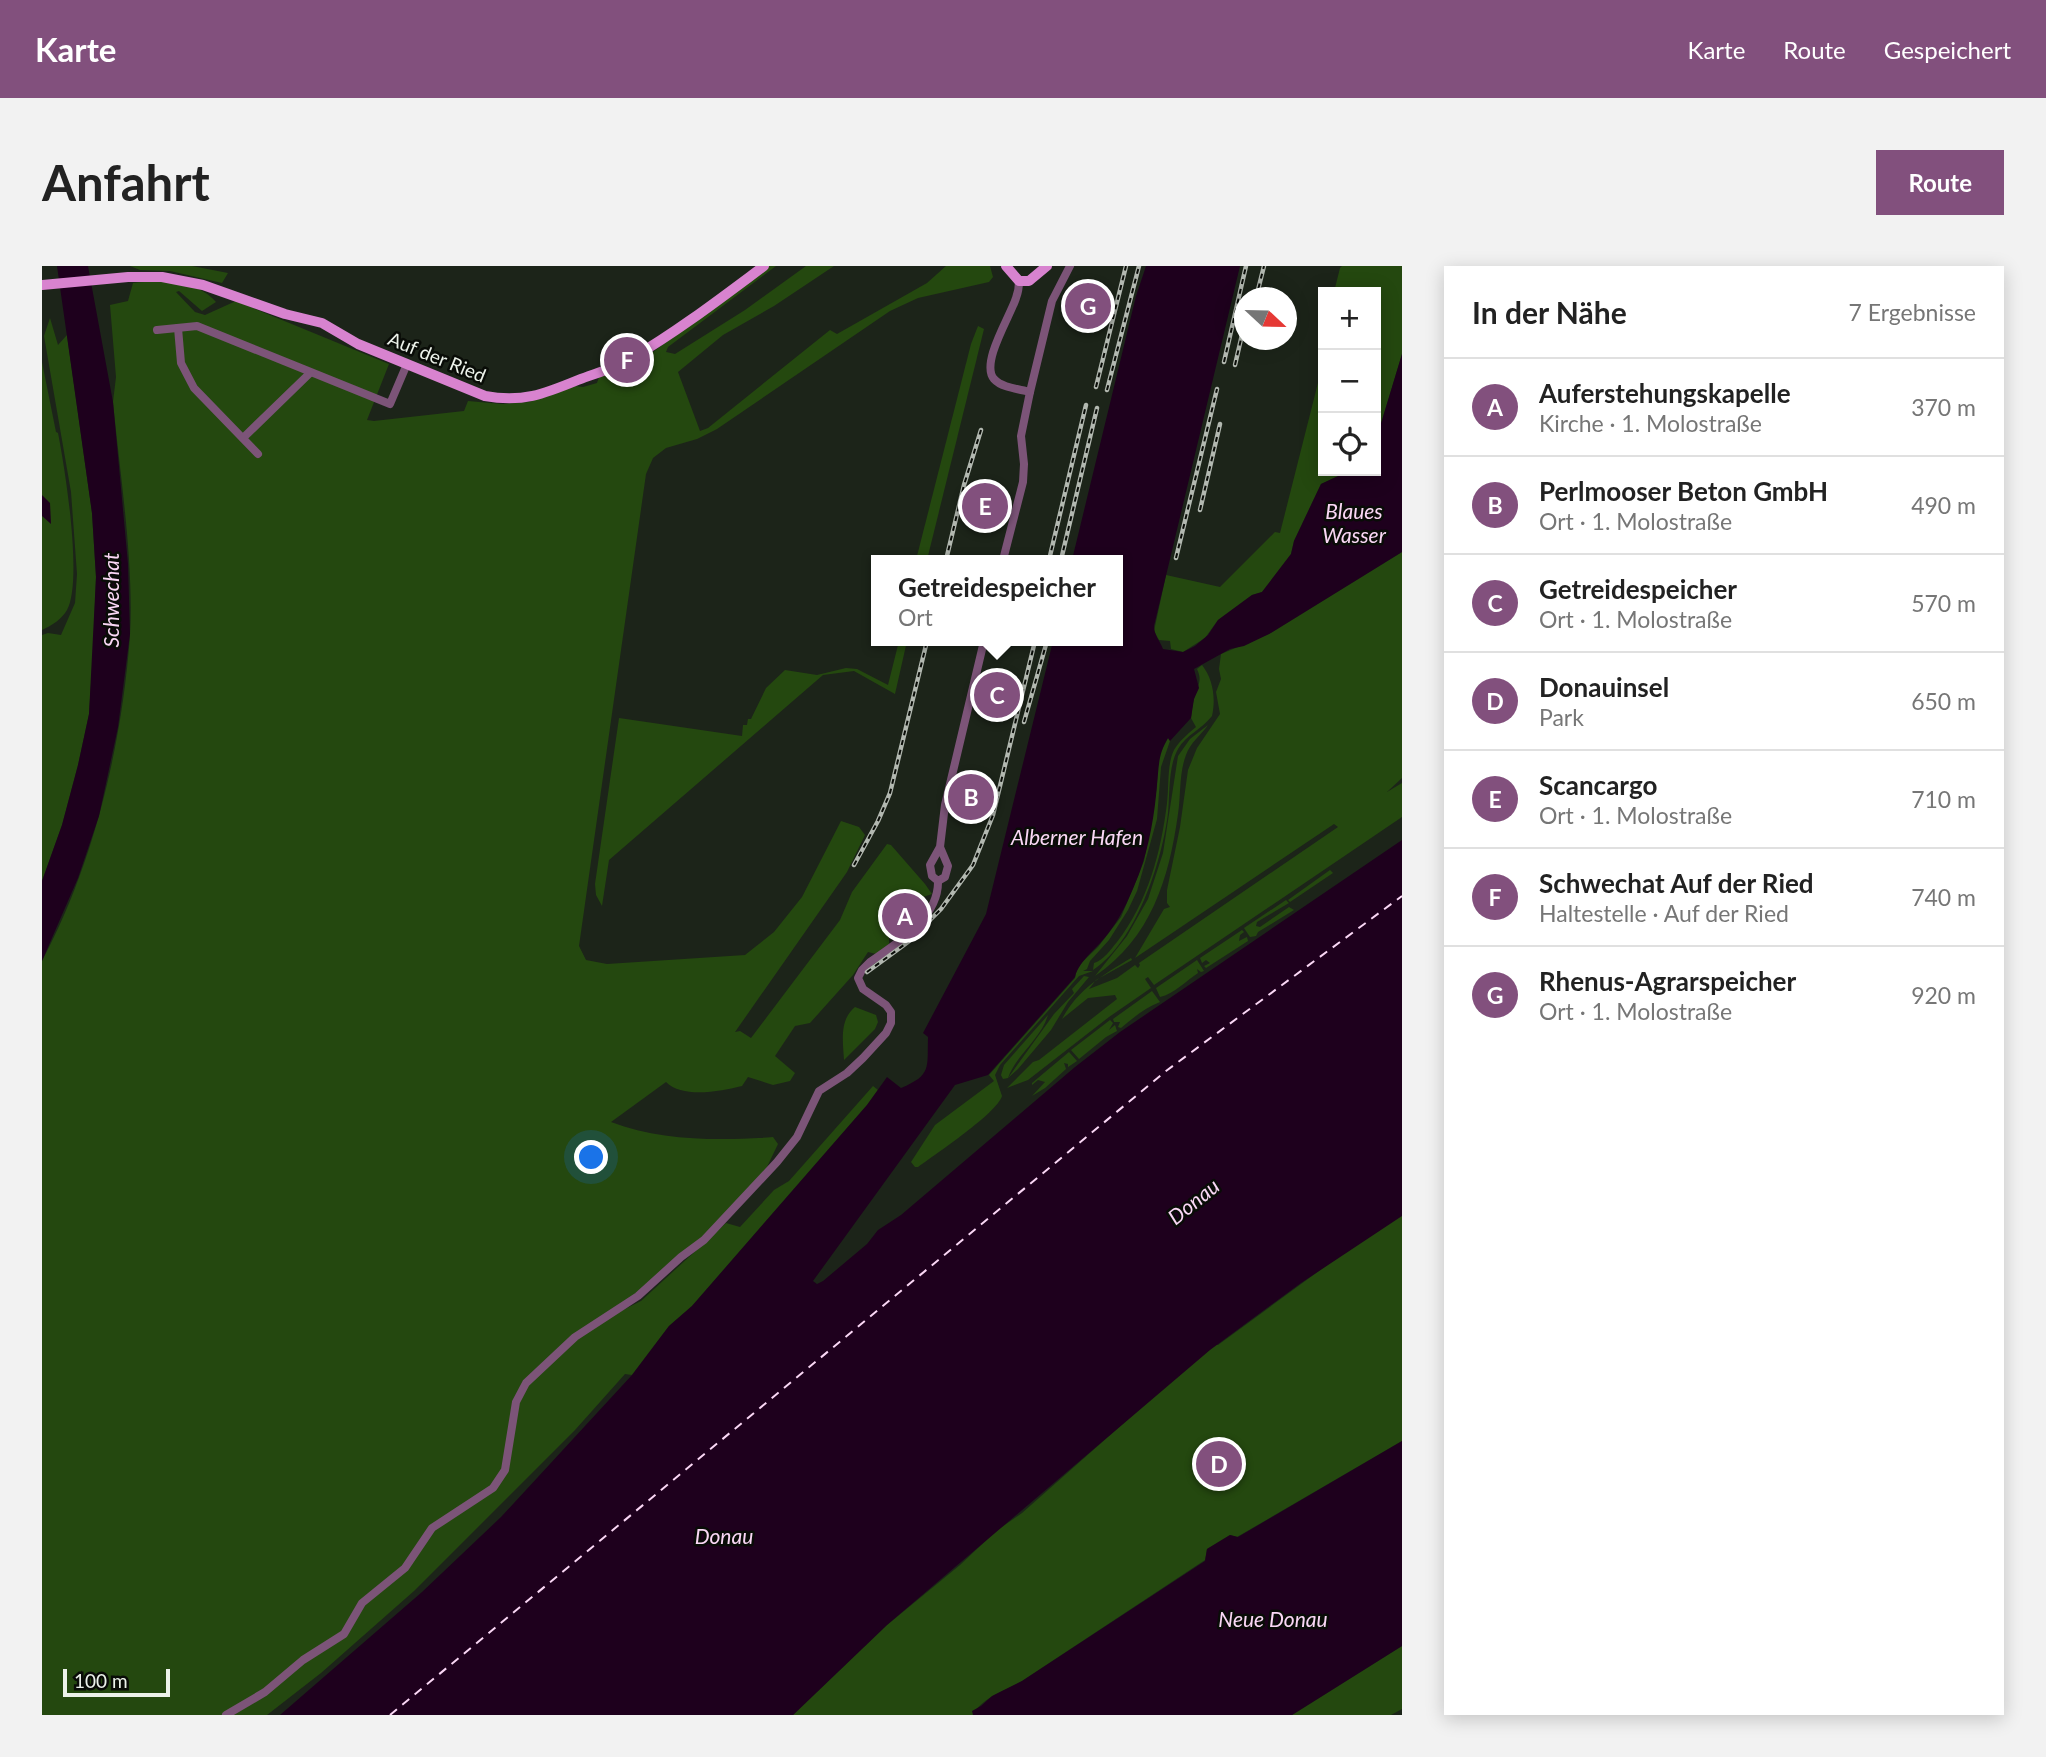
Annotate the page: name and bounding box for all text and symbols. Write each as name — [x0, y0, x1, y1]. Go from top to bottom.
text: Karte — [35, 29, 116, 69]
text: Karte — [1688, 35, 1745, 64]
text: Route — [1783, 35, 1846, 64]
text: Gespeichert — [1884, 35, 2011, 64]
button: Route — [1876, 150, 2004, 215]
text: Anfahrt — [42, 153, 210, 211]
pin: G — [1065, 280, 1111, 332]
north arrow — [1234, 287, 1297, 350]
map controls — [1318, 287, 1381, 476]
button: + — [1318, 287, 1381, 350]
text: In der Nähe — [1472, 294, 1627, 330]
text: 7 Ergebnisse — [1848, 298, 1976, 326]
street label: Auf der Ried — [385, 326, 489, 387]
pin: F — [604, 334, 650, 386]
button: − — [1318, 350, 1381, 413]
text: Auferstehungskapelle — [1539, 377, 1791, 409]
text: A — [1487, 393, 1503, 421]
text: 370 m — [1911, 393, 1976, 421]
text: Kirche · 1. Molostraße — [1539, 409, 1762, 437]
button: locate — [1318, 413, 1381, 476]
text: Perlmooser Beton GmbH — [1539, 475, 1828, 507]
pin: E — [962, 480, 1008, 532]
text: B — [1487, 491, 1503, 519]
text: 490 m — [1911, 491, 1976, 519]
water label: Blaues Wasser — [1322, 498, 1387, 547]
text: Ort · 1. Molostraße — [1539, 507, 1732, 535]
water label: Schwechat — [98, 552, 123, 648]
popup — [871, 555, 1123, 646]
text: Getreidespeicher — [898, 571, 1096, 603]
text: Getreidespeicher — [1539, 573, 1737, 605]
text: C — [1487, 589, 1503, 617]
text: 570 m — [1911, 589, 1976, 617]
text: Ort — [898, 603, 933, 631]
text: Ort · 1. Molostraße — [1539, 605, 1732, 633]
pin: C — [974, 669, 1020, 721]
text: Donauinsel — [1539, 671, 1669, 703]
text: D — [1486, 687, 1504, 715]
text: 650 m — [1911, 687, 1976, 715]
text: Park — [1539, 703, 1584, 731]
text: Scancargo — [1539, 769, 1657, 801]
pin: B — [948, 771, 994, 823]
text: E — [1488, 785, 1502, 813]
text: 710 m — [1911, 785, 1976, 813]
text: Ort · 1. Molostraße — [1539, 801, 1732, 829]
water label: Alberner Hafen — [1010, 824, 1143, 849]
text: Schwechat Auf der Ried — [1539, 867, 1814, 899]
text: F — [1488, 883, 1502, 911]
text: 740 m — [1911, 883, 1976, 911]
pin: A — [882, 890, 928, 942]
text: Haltestelle · Auf der Ried — [1539, 899, 1789, 927]
text: Rhenus-Agrarspeicher — [1539, 965, 1796, 997]
text: G — [1487, 981, 1503, 1009]
text: 920 m — [1911, 981, 1976, 1009]
text: Ort · 1. Molostraße — [1539, 997, 1732, 1025]
your location — [574, 1140, 608, 1174]
water label: Donau — [1162, 1173, 1224, 1229]
pin: D — [1196, 1438, 1242, 1490]
water label: Donau — [695, 1523, 753, 1548]
water label: Neue Donau — [1218, 1606, 1328, 1631]
scale bar — [63, 1666, 170, 1698]
text: 100 m — [74, 1669, 128, 1692]

